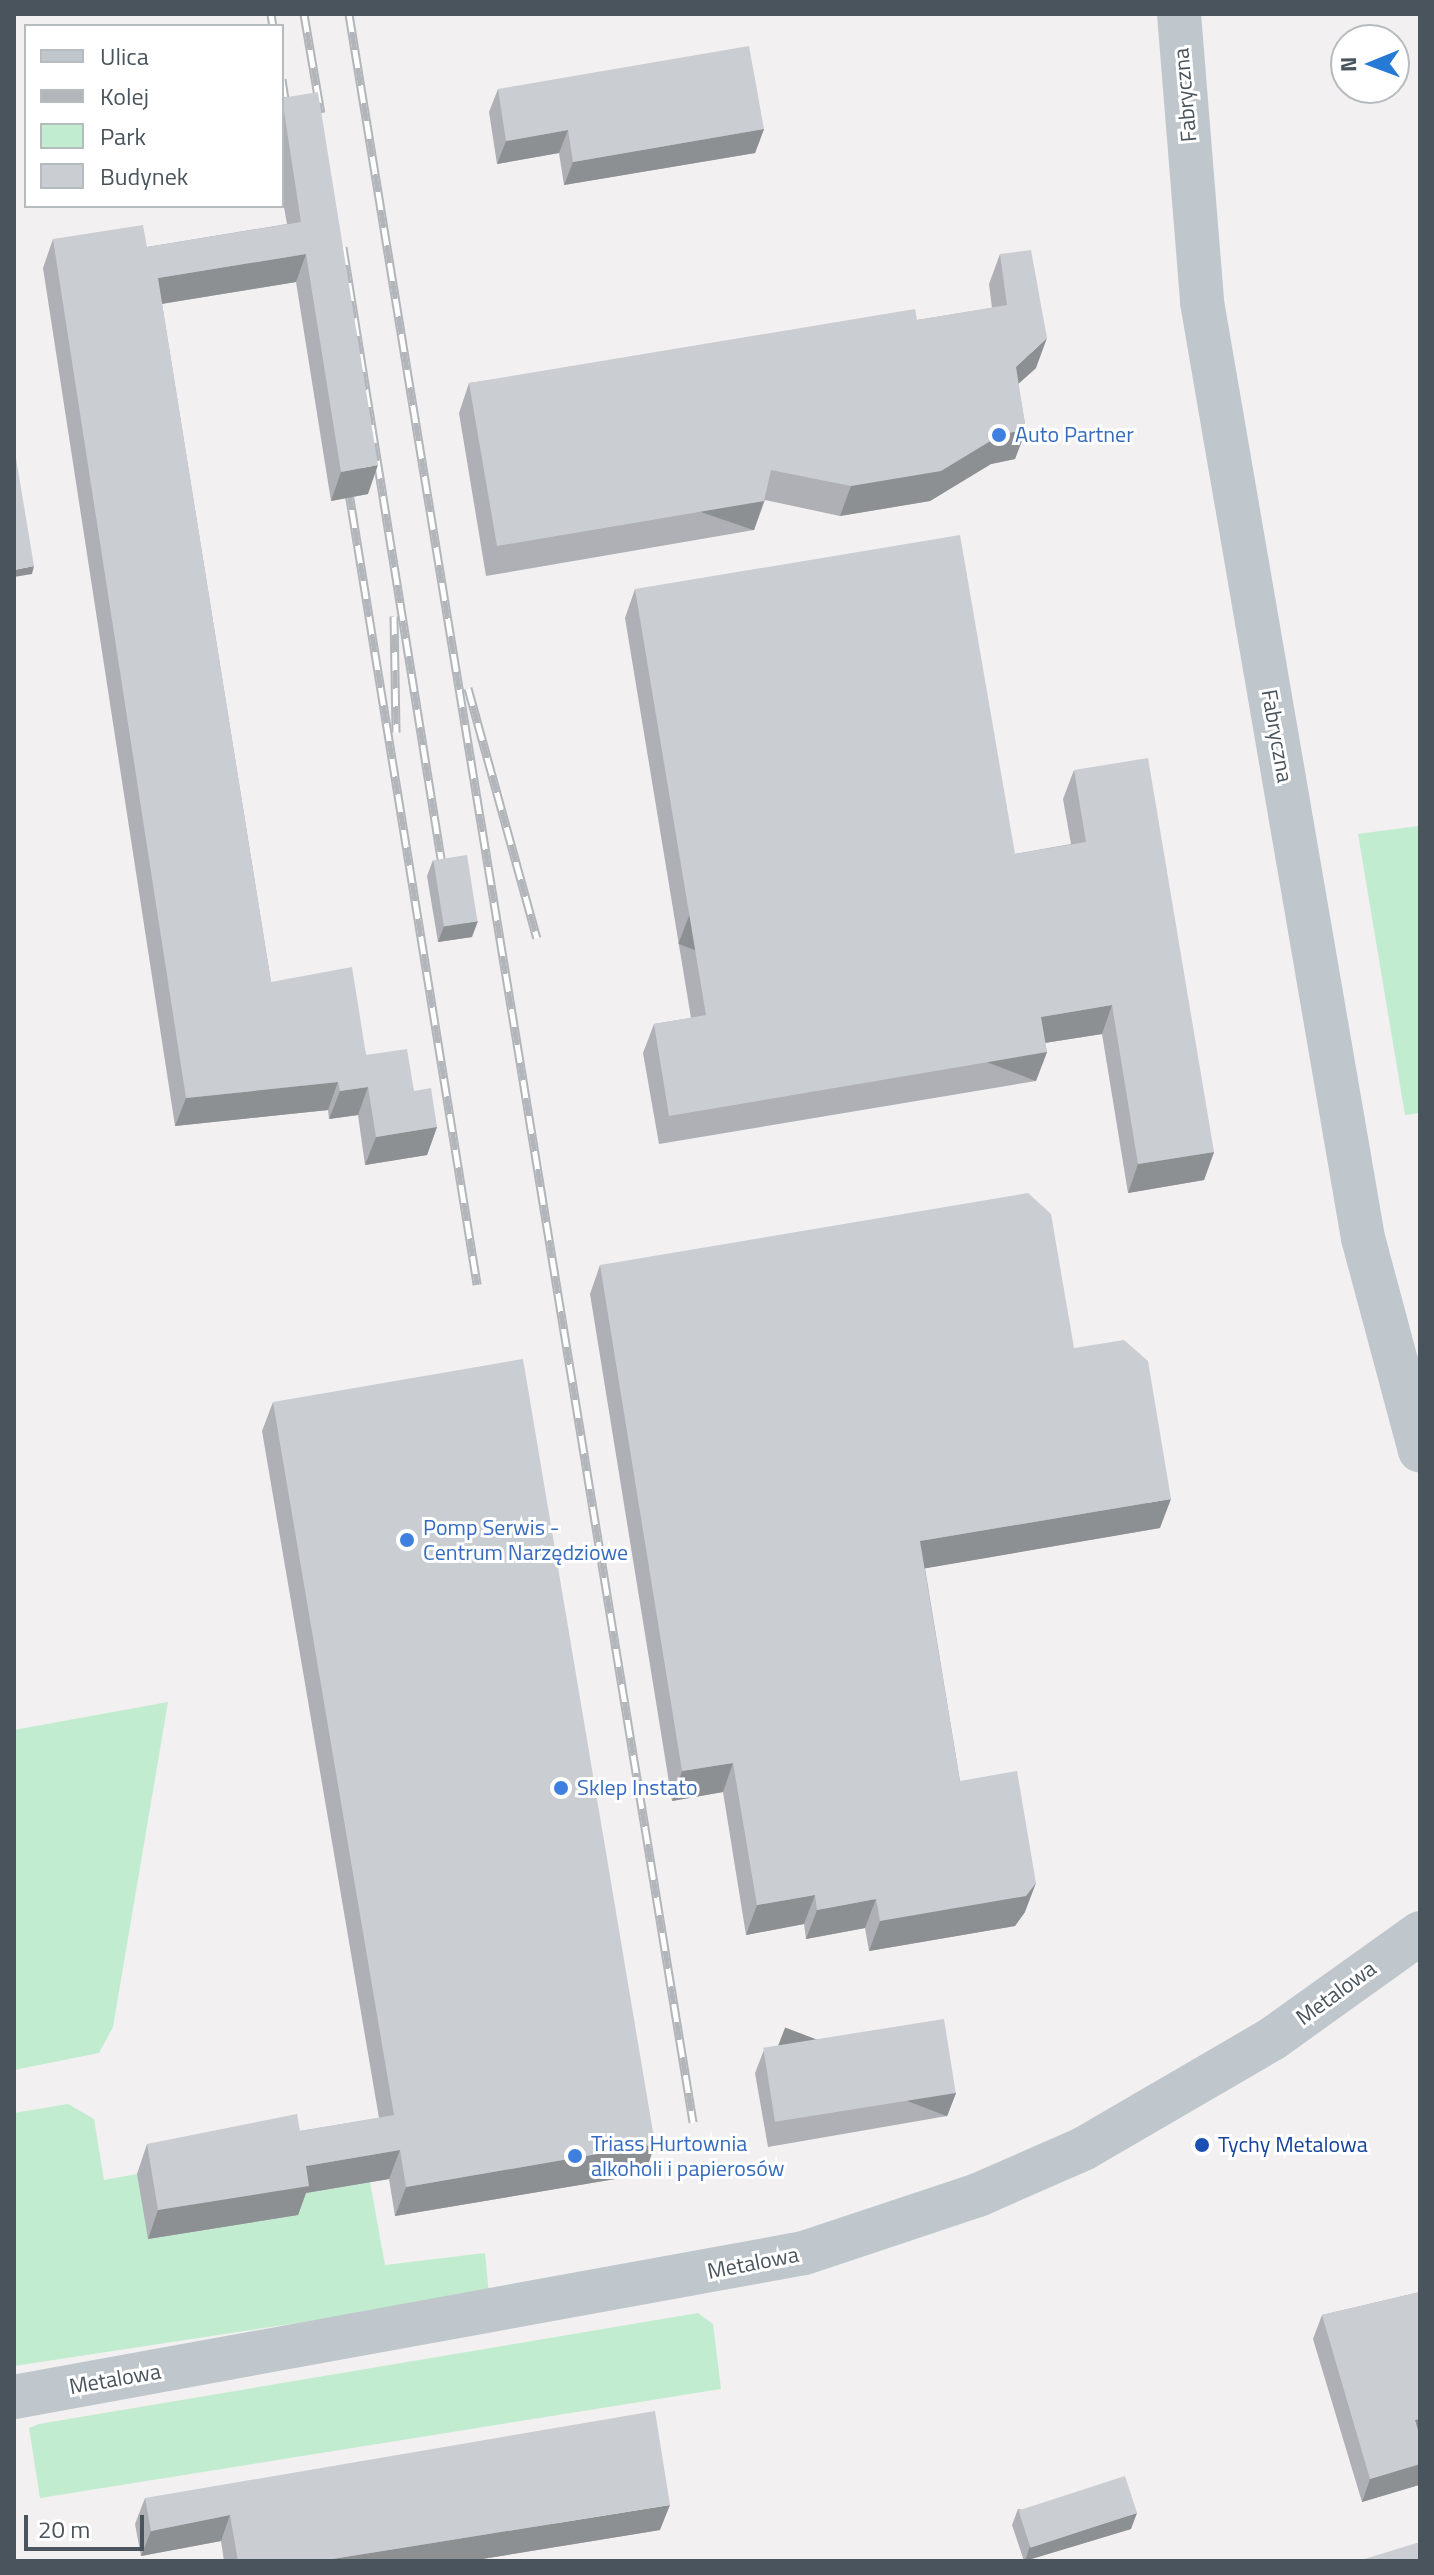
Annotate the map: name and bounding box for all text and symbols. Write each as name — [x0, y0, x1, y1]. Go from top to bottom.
legend — [24, 24, 284, 208]
north arrow — [1330, 24, 1410, 104]
text: Ulica — [100, 38, 149, 74]
street label: Fabryczna — [1168, 47, 1202, 143]
text: N — [1331, 56, 1365, 72]
text: Kolej — [100, 78, 149, 114]
text: Park — [100, 118, 146, 154]
text: Budynek — [100, 158, 188, 194]
place label: Auto Partner — [1015, 422, 1134, 448]
marker: Auto Partner — [990, 426, 1008, 444]
street label: Fabryczna — [1256, 687, 1298, 785]
place label: Pomp Serwis - Centrum Narzędziowe — [423, 1514, 628, 1566]
marker: Pomp Serwis - Centrum Narzędziowe — [398, 1531, 416, 1549]
place label: Sklep Instato — [577, 1775, 698, 1801]
marker: Sklep Instato — [552, 1779, 570, 1797]
street label: Metalowa — [1291, 1955, 1381, 2031]
place label: Triass Hurtownia alkoholi i papierosów — [591, 2130, 784, 2182]
place label: Tychy Metalowa — [1218, 2132, 1368, 2158]
marker: Tychy Metalowa — [1193, 2136, 1211, 2154]
marker: Triass Hurtownia alkoholi i papierosów — [566, 2147, 584, 2165]
street label: Metalowa — [705, 2241, 801, 2285]
street label: Metalowa — [67, 2358, 163, 2400]
scale bar — [28, 2499, 148, 2549]
text: 20 m — [38, 2511, 90, 2547]

